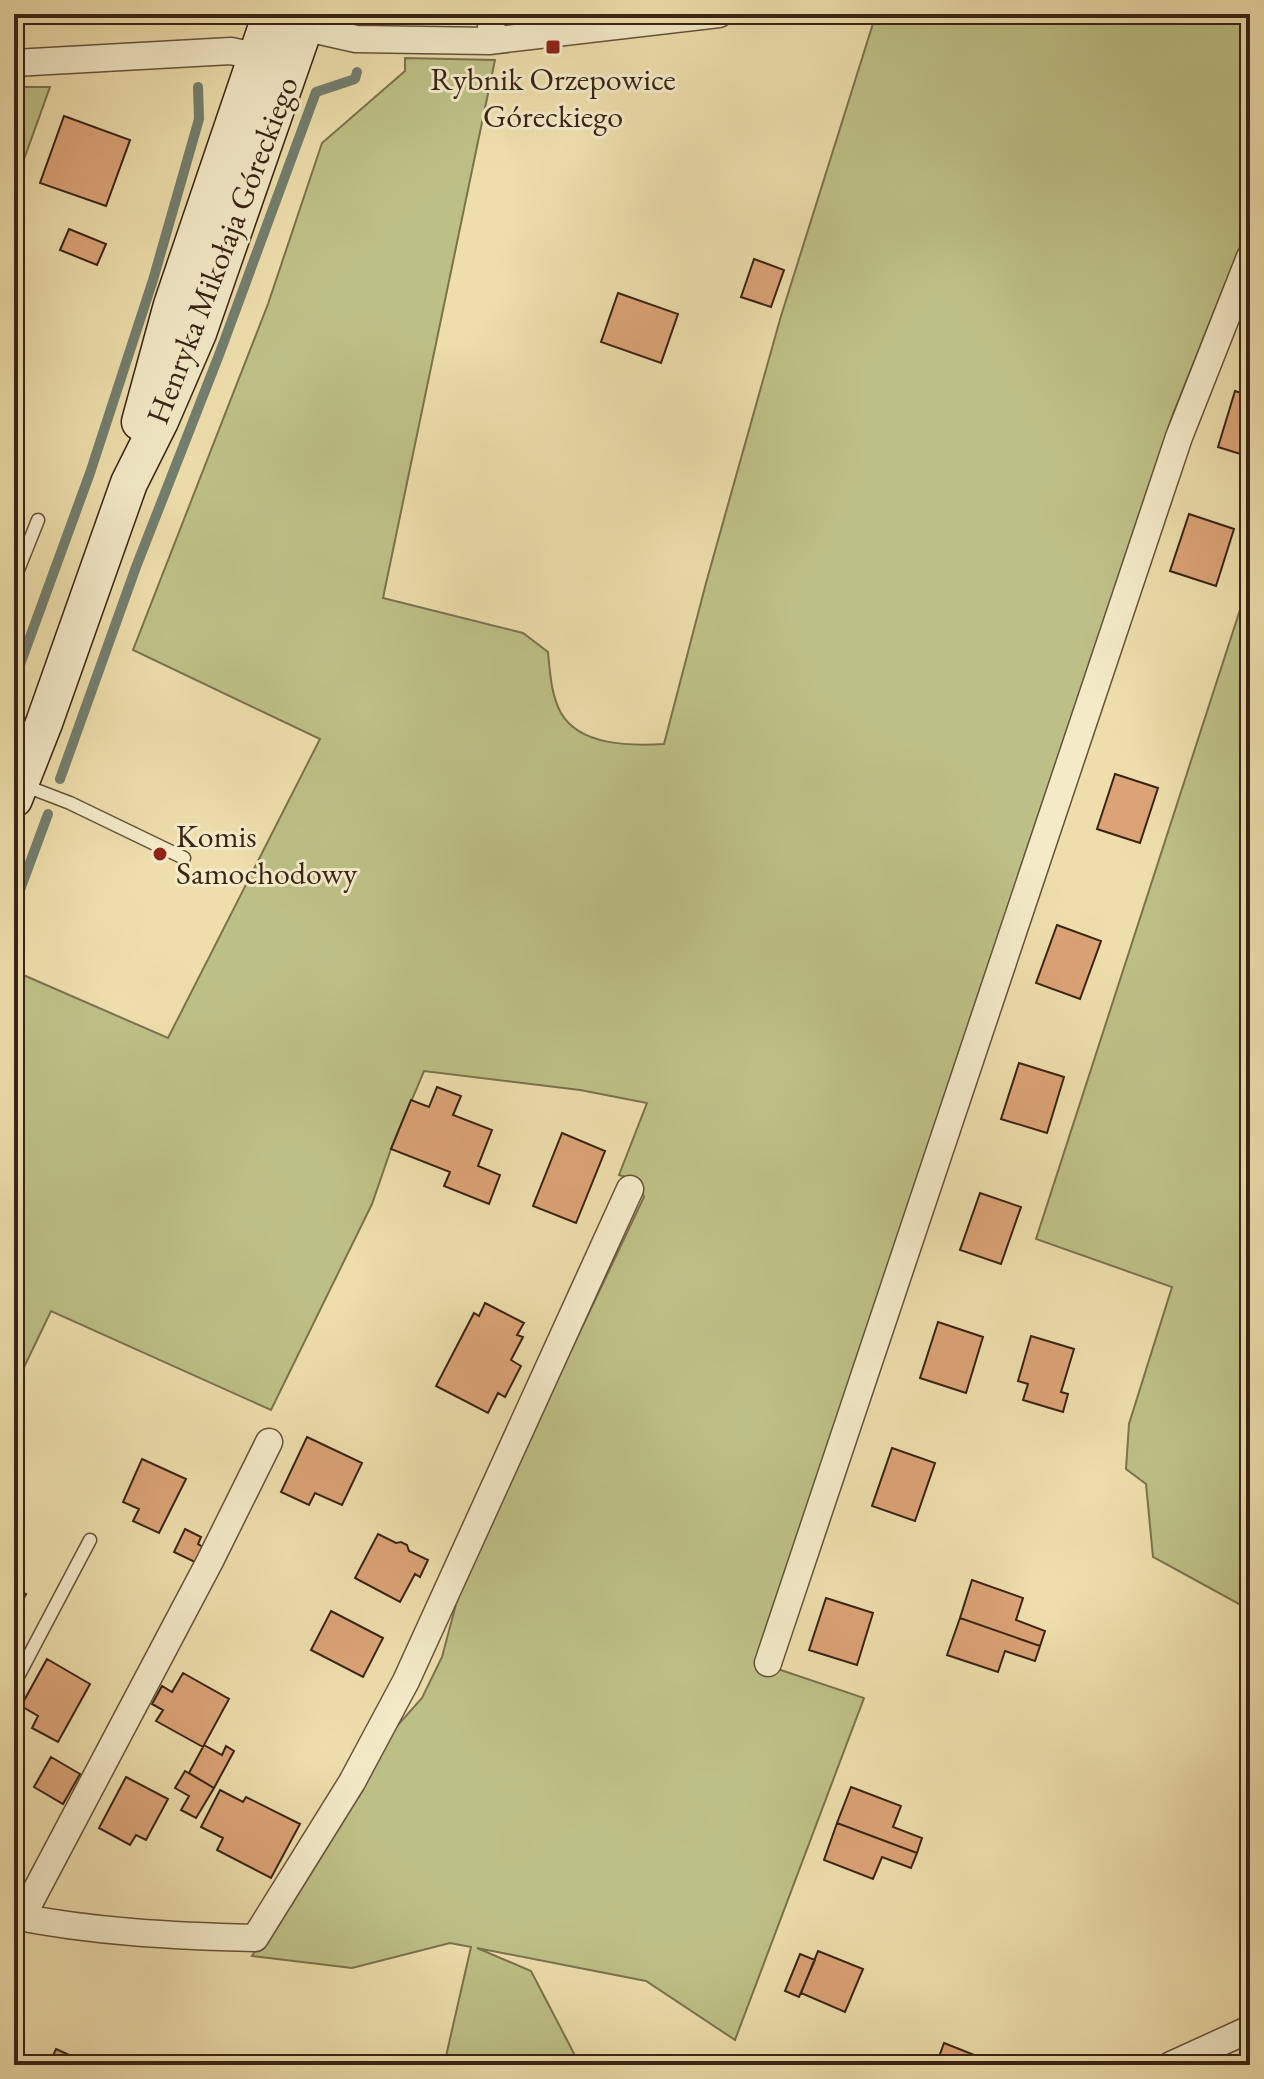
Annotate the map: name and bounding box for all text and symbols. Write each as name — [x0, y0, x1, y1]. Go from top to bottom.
marker: Rybnik Orzepowice Góreckiego — [544, 38, 562, 56]
place label: Rybnik Orzepowice Góreckiego — [430, 58, 676, 137]
street label: Henryka Mikołaja Góreckiego — [136, 70, 308, 430]
place label: Komis Samochodowy — [176, 815, 358, 894]
marker: Komis Samochodowy — [151, 845, 169, 863]

